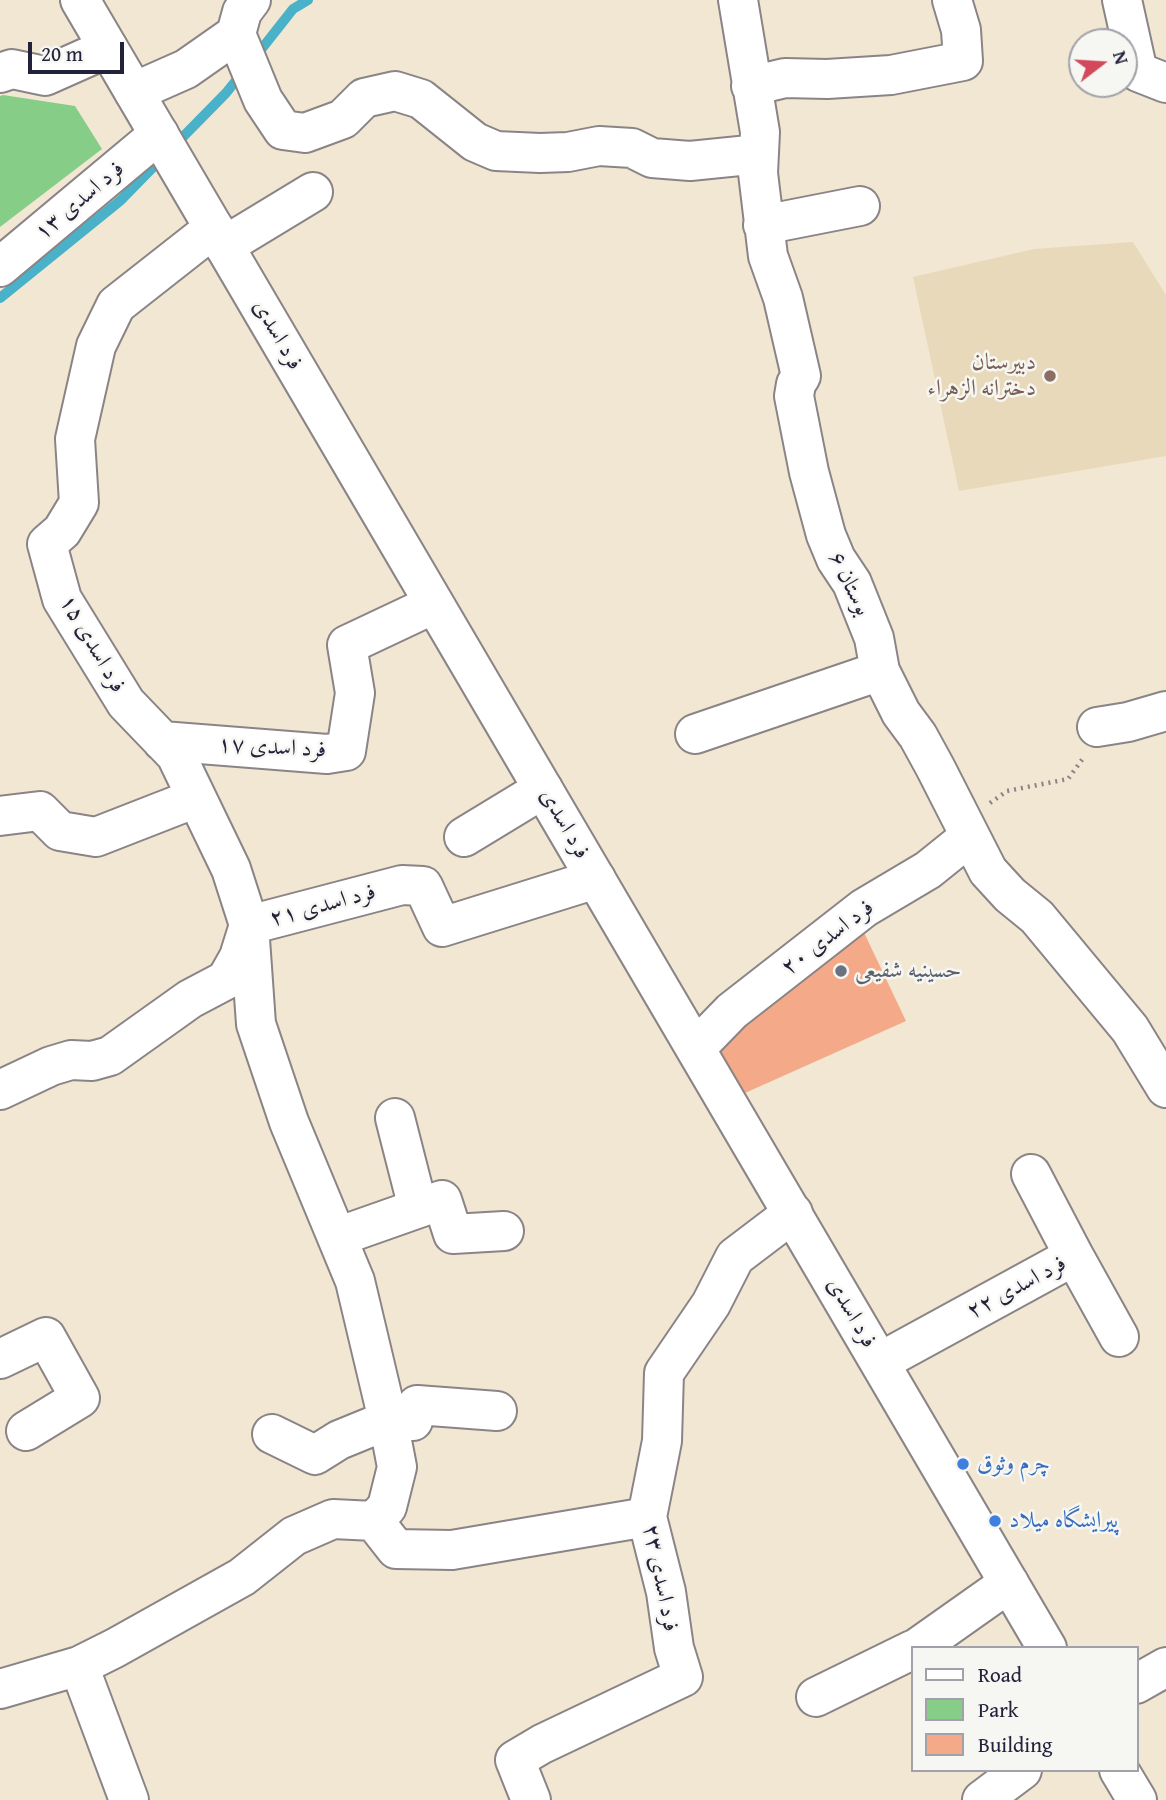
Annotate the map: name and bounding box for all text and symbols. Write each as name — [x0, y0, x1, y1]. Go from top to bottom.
scale bar — [32, 28, 128, 72]
north arrow — [1068, 28, 1138, 98]
text: 20 m — [41, 38, 83, 69]
text: N — [1106, 47, 1136, 68]
street label: فرد اسدی ۱۳ — [30, 156, 130, 246]
street label: فرد اسدی — [246, 295, 308, 375]
place label: دبیرستان دخترانه الزهراء — [927, 349, 1036, 403]
marker: دبیرستان دخترانه الزهراء — [1042, 368, 1058, 384]
street label: بوستان ۶ — [822, 547, 876, 621]
street label: فرد اسدی ۱۵ — [53, 590, 131, 698]
street label: فرد اسدی ۱۷ — [217, 731, 327, 765]
street label: فرد اسدی — [533, 784, 595, 864]
street label: فرد اسدی ۲۱ — [267, 879, 379, 933]
street label: فرد اسدی ۲۰ — [776, 894, 880, 982]
place label: حسینیه شفیعی — [855, 957, 961, 985]
marker: حسینیه شفیعی — [833, 963, 849, 979]
street label: فرد اسدی ۲۲ — [963, 1250, 1071, 1326]
street label: فرد اسدی — [820, 1273, 882, 1353]
place label: چرم وثوق — [977, 1450, 1050, 1478]
marker: چرم وثوق — [955, 1456, 971, 1472]
place label: پیرایشگاه میلاد — [1009, 1507, 1118, 1535]
marker: پیرایشگاه میلاد — [987, 1513, 1003, 1529]
street label: فرد اسدی ۲۳ — [636, 1522, 684, 1634]
legend — [911, 1646, 1138, 1772]
text: Road — [978, 1659, 1022, 1690]
text: Park — [978, 1694, 1019, 1725]
text: Building — [978, 1729, 1052, 1760]

